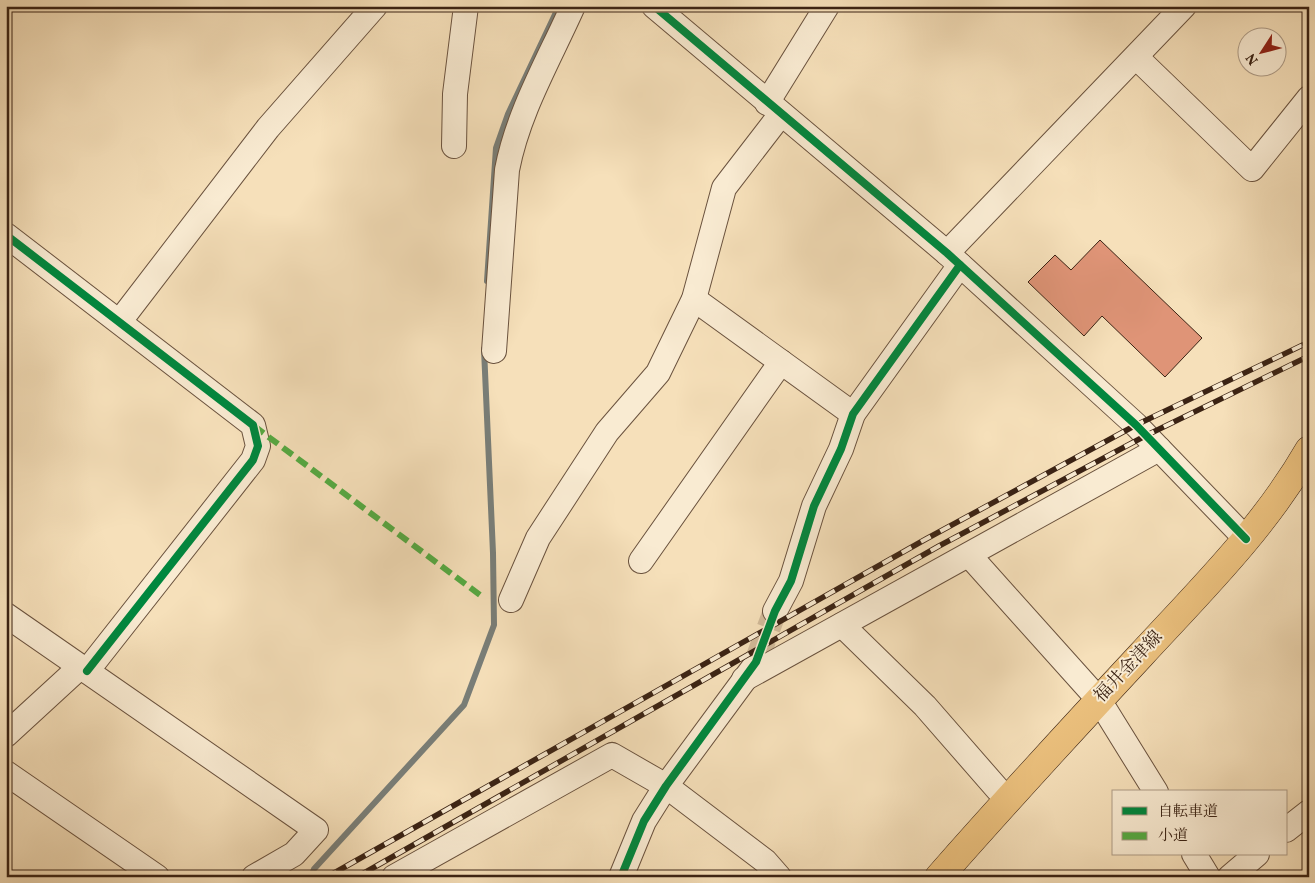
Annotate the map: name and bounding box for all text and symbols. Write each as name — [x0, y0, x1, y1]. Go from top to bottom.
north arrow — [1238, 28, 1288, 78]
text: N — [1242, 49, 1263, 68]
street label: 福井金津線 — [1089, 626, 1169, 708]
legend — [1112, 790, 1288, 856]
text: 自転車道 — [1158, 802, 1218, 823]
text: 小道 — [1158, 826, 1188, 847]

